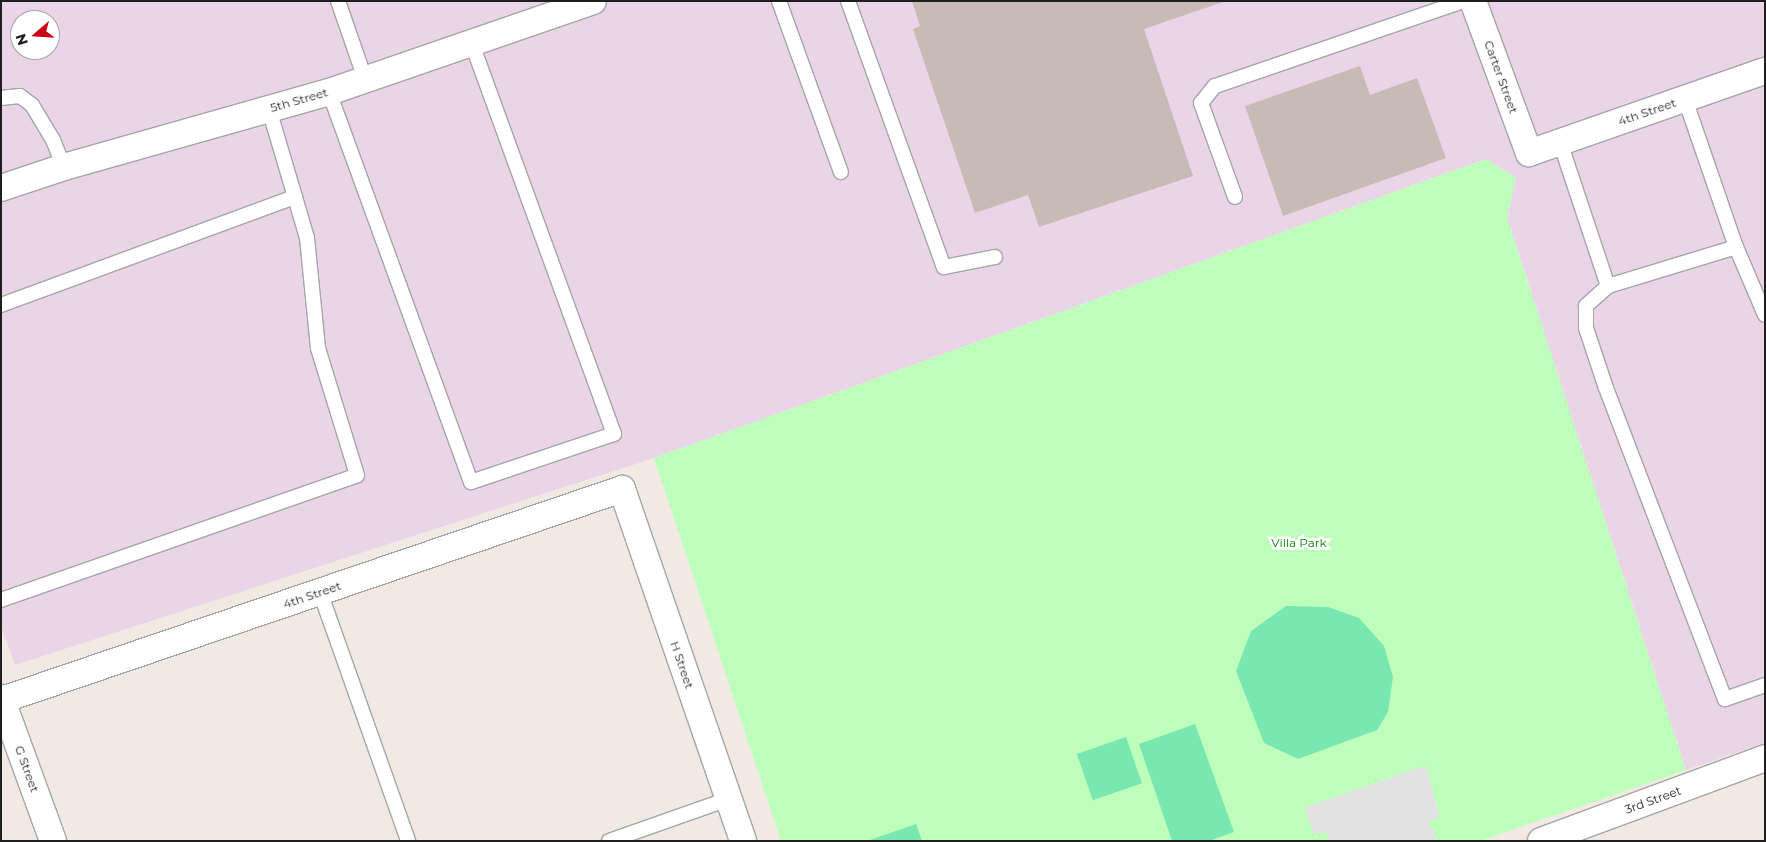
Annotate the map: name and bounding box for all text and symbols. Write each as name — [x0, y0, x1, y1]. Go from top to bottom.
north arrow — [10, 10, 60, 60]
text: N — [11, 31, 32, 48]
street label: Carter Street — [1481, 39, 1521, 115]
street label: 5th Street — [269, 85, 329, 115]
street label: 4th Street — [1616, 95, 1678, 129]
park label: Villa Park — [1271, 536, 1327, 550]
street label: 4th Street — [281, 578, 343, 612]
street label: H Street — [667, 639, 697, 691]
street label: G Street — [12, 744, 42, 794]
street label: 3rd Street — [1623, 783, 1683, 817]

